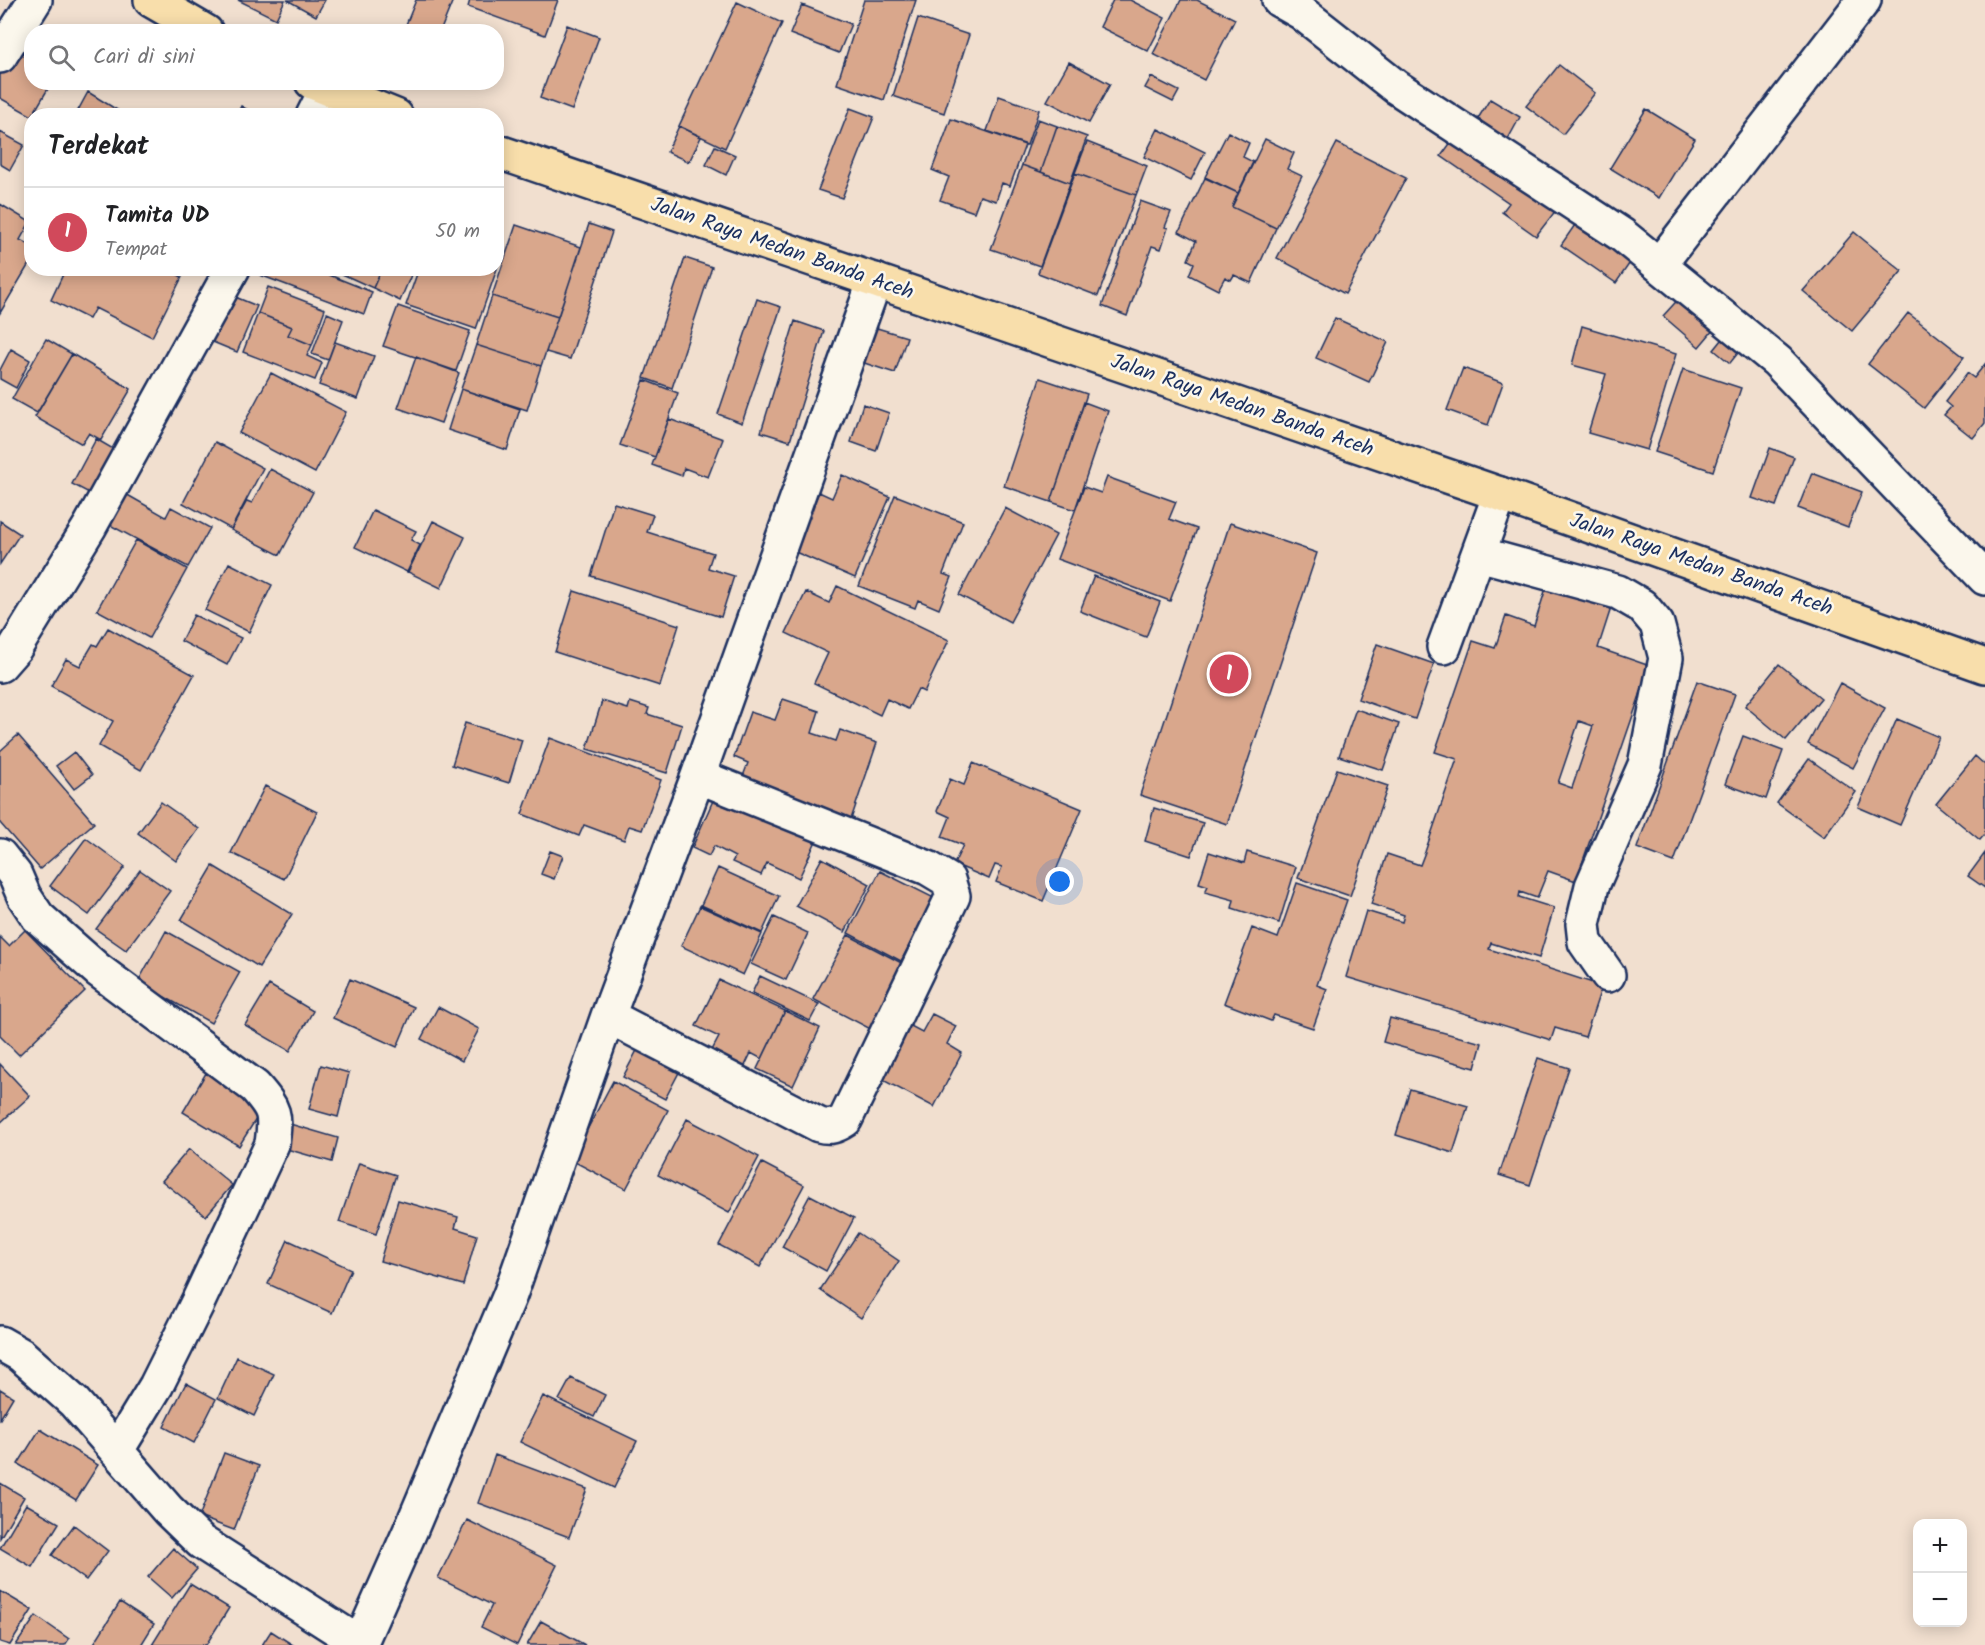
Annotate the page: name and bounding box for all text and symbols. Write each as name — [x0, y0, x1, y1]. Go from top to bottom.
search box — [24, 24, 504, 90]
text: Cari di sini — [93, 40, 194, 75]
icon: search — [45, 41, 78, 74]
text: Terdekat — [48, 126, 149, 168]
street label: Jalan Raya Medan Banda Aceh — [646, 188, 918, 310]
text: Tamita UD — [105, 199, 209, 234]
text: 1 — [64, 216, 71, 248]
text: 50 m — [435, 216, 480, 248]
text: Tempat — [105, 234, 167, 266]
street label: Jalan Raya Medan Banda Aceh — [1106, 345, 1378, 467]
street label: Jalan Raya Medan Banda Aceh — [1565, 504, 1837, 626]
pin: 1 — [1210, 652, 1248, 696]
your location — [1045, 867, 1074, 896]
map controls — [1913, 1519, 1967, 1627]
button: + — [1913, 1519, 1967, 1573]
button: − — [1913, 1573, 1967, 1627]

